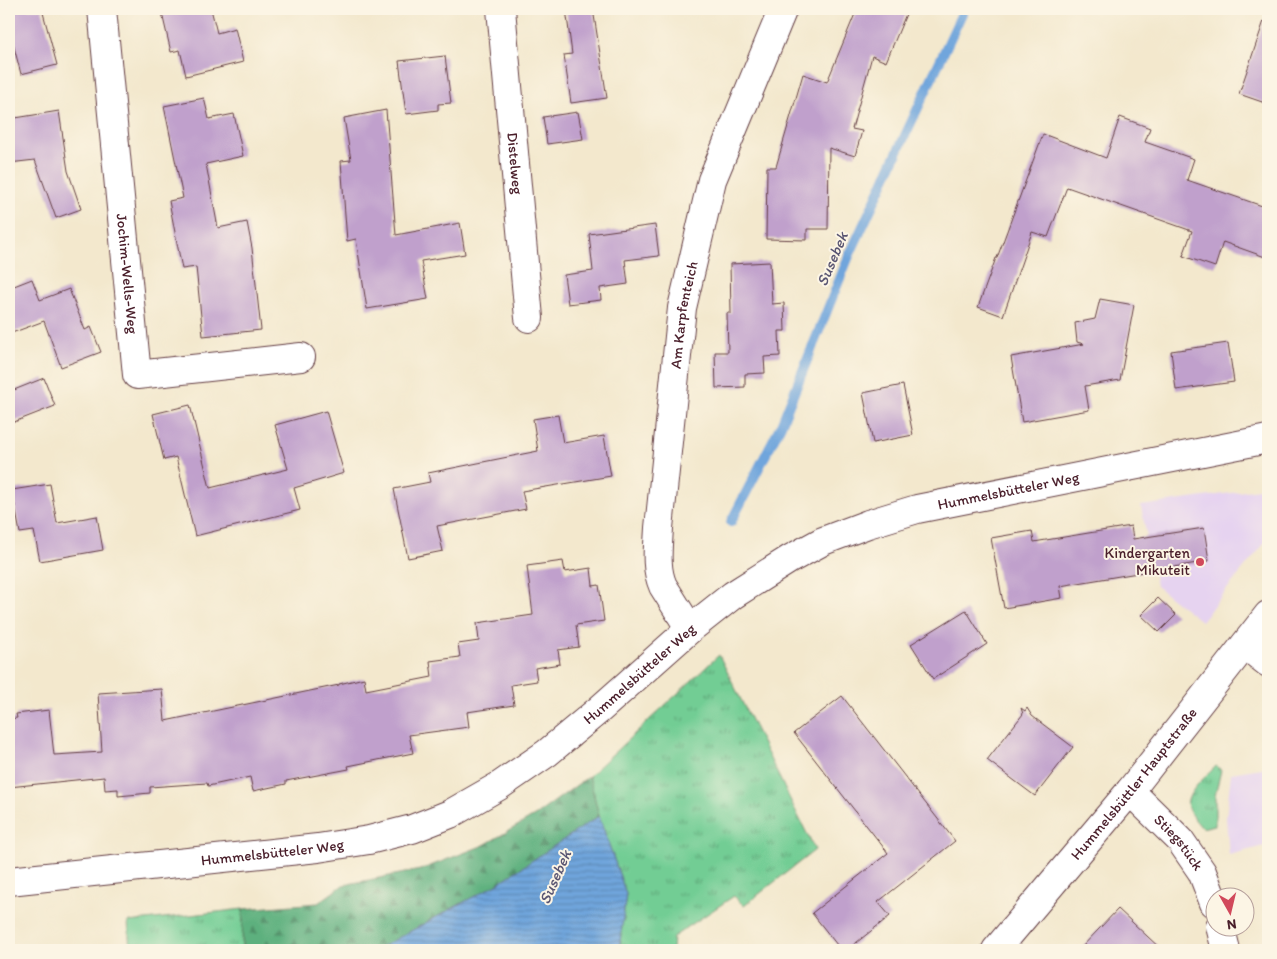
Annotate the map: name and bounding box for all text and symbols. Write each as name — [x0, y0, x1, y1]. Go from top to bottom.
street label: Distelweg — [503, 131, 527, 196]
street label: Jochim-Wells-Weg — [113, 213, 142, 335]
water label: Susebek — [812, 228, 852, 289]
street label: Am Karpfenteich — [667, 259, 702, 370]
street label: Hummelsbütteler Weg — [936, 468, 1081, 514]
place label: Kindergarten Mikuteit — [1105, 544, 1191, 579]
marker: Kindergarten Mikuteit — [1194, 556, 1206, 568]
street label: Hummelsbütteler Weg — [580, 619, 699, 728]
street label: Hummelsbüttler Hauptstraße — [1067, 704, 1201, 864]
street label: Stiegstück — [1150, 810, 1207, 874]
street label: Hummelsbütteler Weg — [200, 835, 346, 869]
water label: Susebek — [535, 847, 576, 907]
north arrow — [1204, 886, 1254, 936]
text: N — [1226, 915, 1238, 933]

